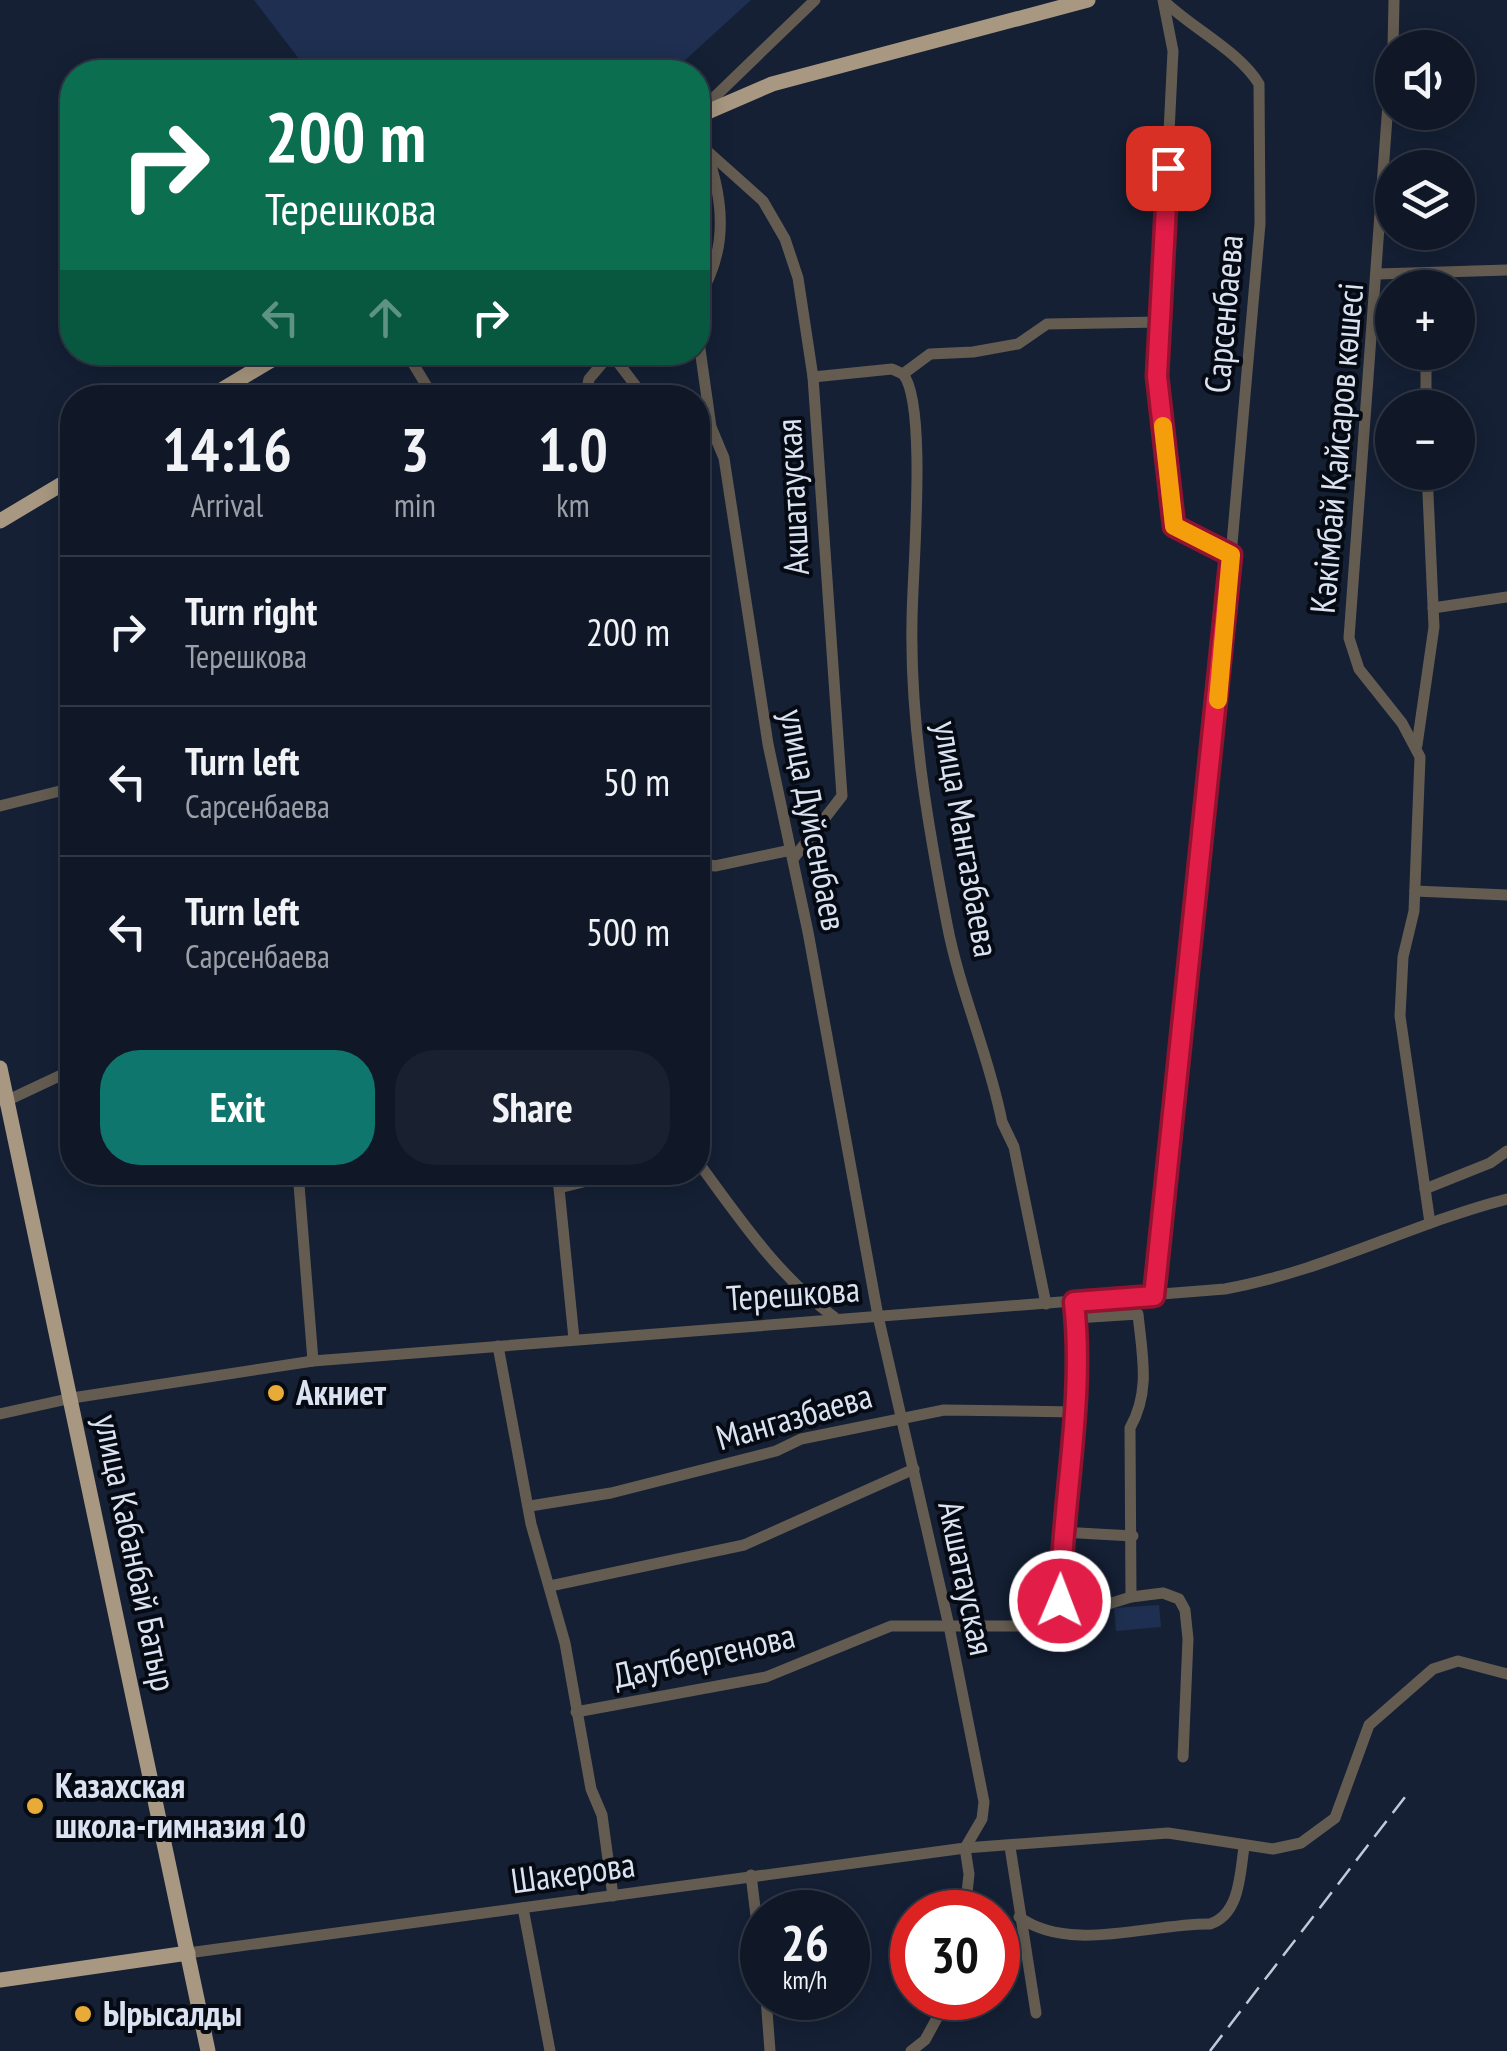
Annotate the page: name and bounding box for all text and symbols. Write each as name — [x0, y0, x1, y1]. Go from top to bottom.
map controls — [1375, 30, 1475, 490]
button: sound — [1375, 30, 1475, 130]
text: 200 m — [265, 91, 426, 181]
icon: right — [100, 100, 230, 230]
pin — [1126, 126, 1211, 211]
icon: arrive — [1141, 141, 1196, 196]
button: layers — [1375, 150, 1475, 250]
text: Терешкова — [265, 179, 437, 237]
street label: Сарсенбаева — [1193, 233, 1253, 395]
button: + — [1375, 270, 1475, 370]
street label: Кәкімбай Қайсаров көшесі — [1299, 281, 1373, 615]
icon: left — [253, 290, 308, 345]
icon: ahead — [358, 290, 413, 345]
icon: right — [463, 290, 518, 345]
button: − — [1375, 390, 1475, 490]
text: 14:16 — [162, 410, 292, 488]
text: 3 — [400, 410, 429, 488]
text: 1.0 — [538, 410, 608, 488]
street label: Акшатауская — [765, 418, 819, 576]
text: Arrival — [191, 484, 263, 526]
text: min — [394, 484, 436, 526]
text: km — [556, 484, 589, 526]
text: Turn right — [185, 586, 317, 635]
icon: right — [100, 604, 155, 659]
text: 200 m — [586, 607, 670, 656]
text: Терешкова — [185, 635, 307, 677]
street label: улица Дуйсенбаев — [770, 705, 858, 934]
street label: улица Мангазбаева — [924, 717, 1010, 961]
text: Turn left — [185, 736, 299, 785]
icon: left — [100, 754, 155, 809]
text: 50 m — [603, 757, 670, 806]
text: Сарсенбаева — [185, 785, 330, 827]
text: Turn left — [185, 886, 299, 935]
icon: left — [100, 904, 155, 959]
text: 500 m — [586, 907, 670, 956]
text: Сарсенбаева — [185, 935, 330, 977]
button: Exit — [100, 1050, 375, 1165]
button: Share — [395, 1050, 670, 1165]
street label: Терешкова — [725, 1265, 861, 1321]
place label: Акниет — [295, 1369, 387, 1415]
street label: Мангазбаева — [711, 1372, 877, 1460]
marker: Акниет — [265, 1382, 287, 1404]
street label: улица Кабанбай Батыр — [84, 1410, 188, 1695]
street label: Акшатауская — [928, 1496, 1006, 1659]
position arrow — [1008, 1549, 1112, 1653]
street label: Даутбергенова — [608, 1612, 799, 1698]
place label: Казахская школа-гимназия 10 — [55, 1762, 306, 1848]
marker: Казахская школа-гимназия 10 — [24, 1795, 46, 1817]
street label: Шакерова — [508, 1841, 638, 1903]
speed limit sign: 30 — [890, 1890, 1020, 2020]
text: 26 — [781, 1910, 829, 1975]
text: km/h — [783, 1964, 827, 1996]
place label: Ырысалды — [103, 1990, 242, 2036]
marker: Ырысалды — [72, 2003, 94, 2025]

